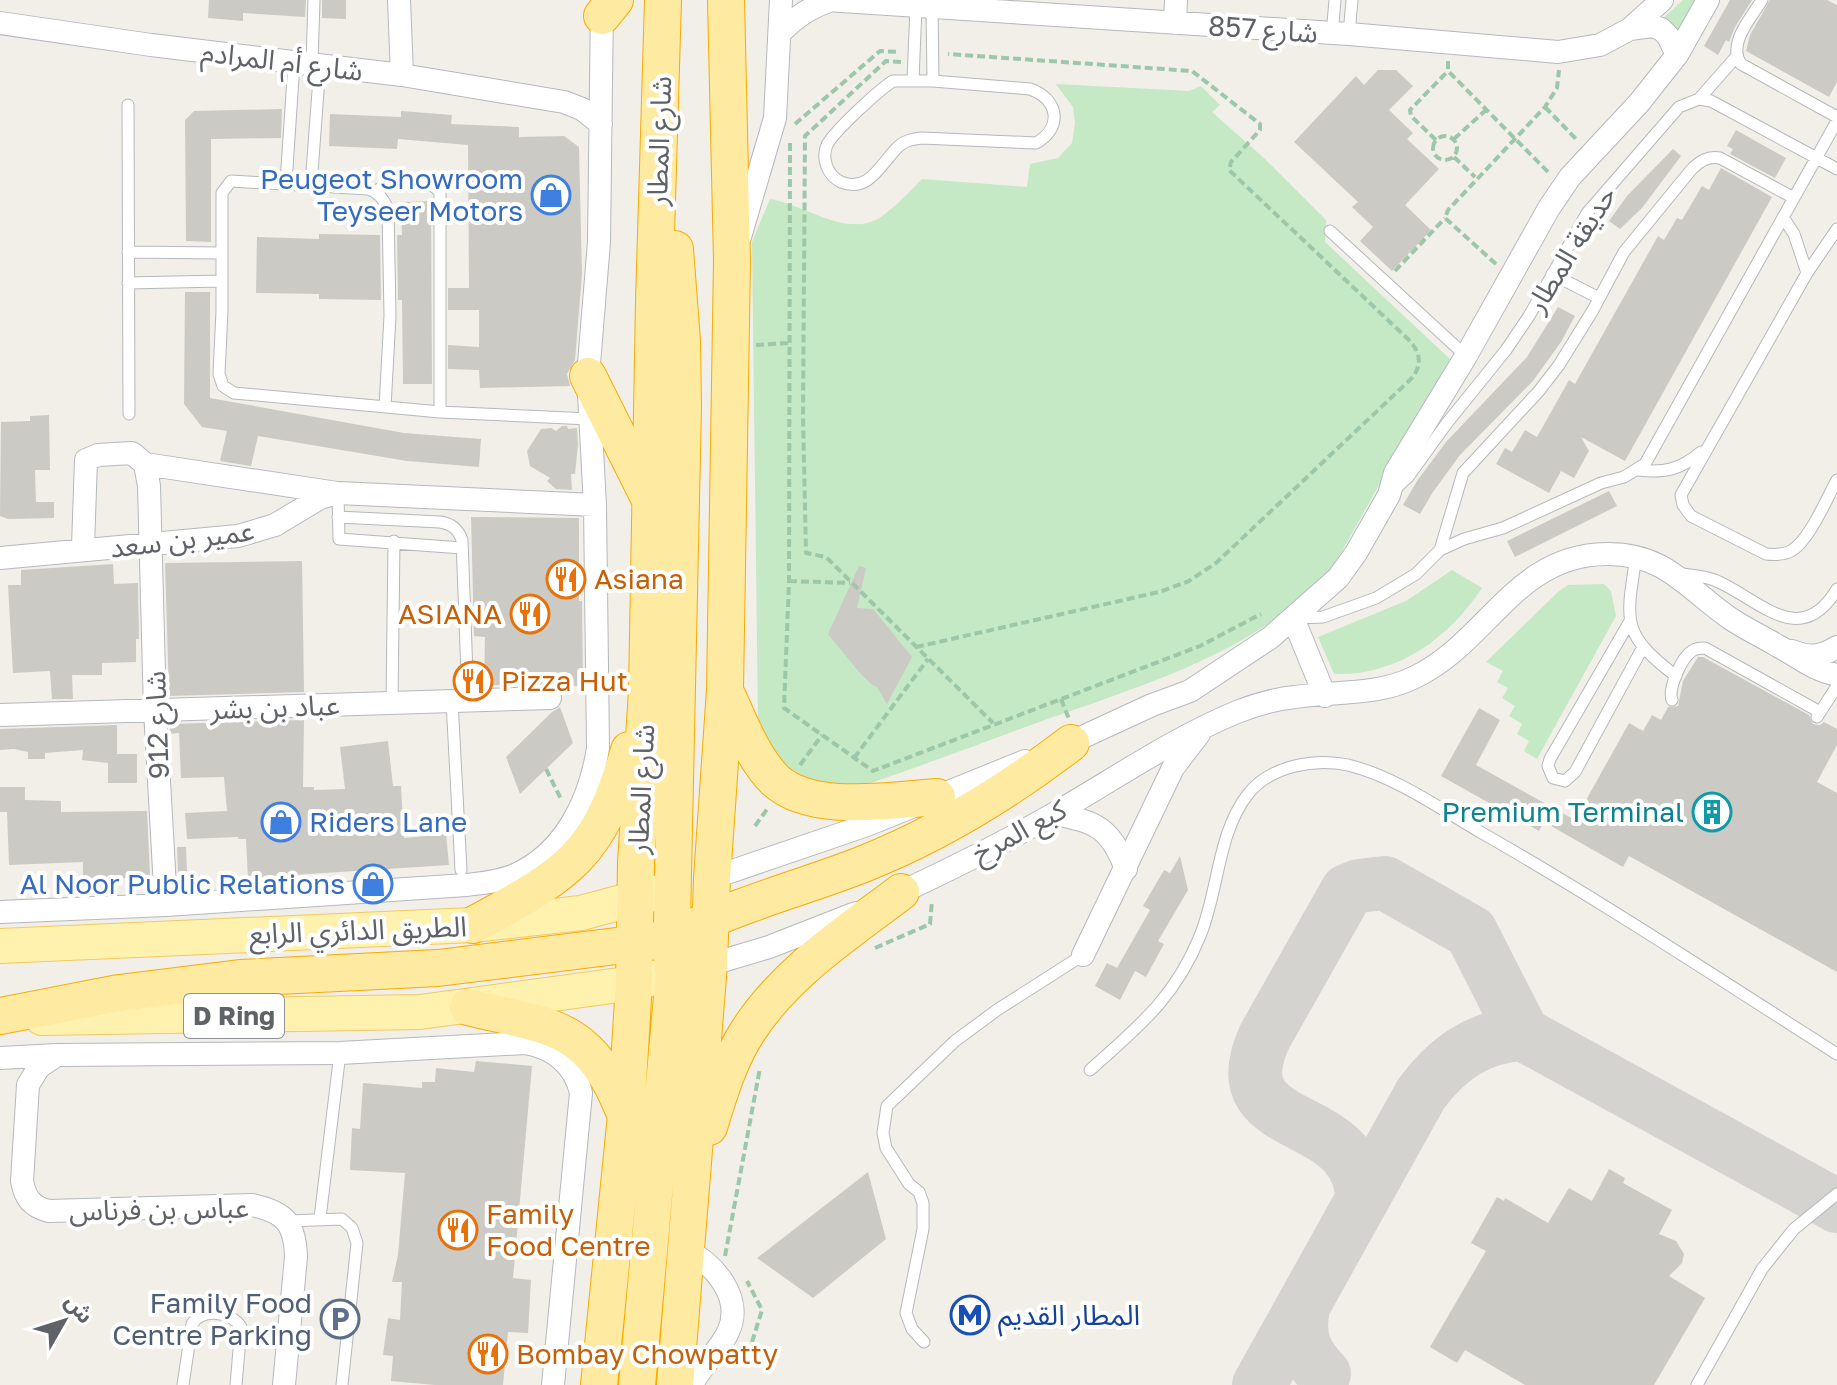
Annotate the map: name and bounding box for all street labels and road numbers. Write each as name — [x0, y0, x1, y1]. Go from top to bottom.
street label: شارع 857 — [1207, 8, 1319, 54]
street label: شارع أم المرادم — [199, 34, 365, 92]
street label: شارع المطار — [640, 75, 682, 208]
street label: حديقة المطار — [1518, 179, 1623, 319]
street label: عمير بن سعد — [108, 513, 256, 565]
street label: شارع 912 — [138, 670, 180, 780]
street label: عباد بن بشر — [209, 688, 340, 726]
street label: شارع المطار — [621, 723, 665, 856]
street label: كبع المرخ — [966, 792, 1074, 874]
street label: الطريق الدائري الرابع — [249, 909, 468, 955]
road number: D Ring — [184, 994, 284, 1038]
street label: عباس بن فرناس — [69, 1190, 249, 1228]

